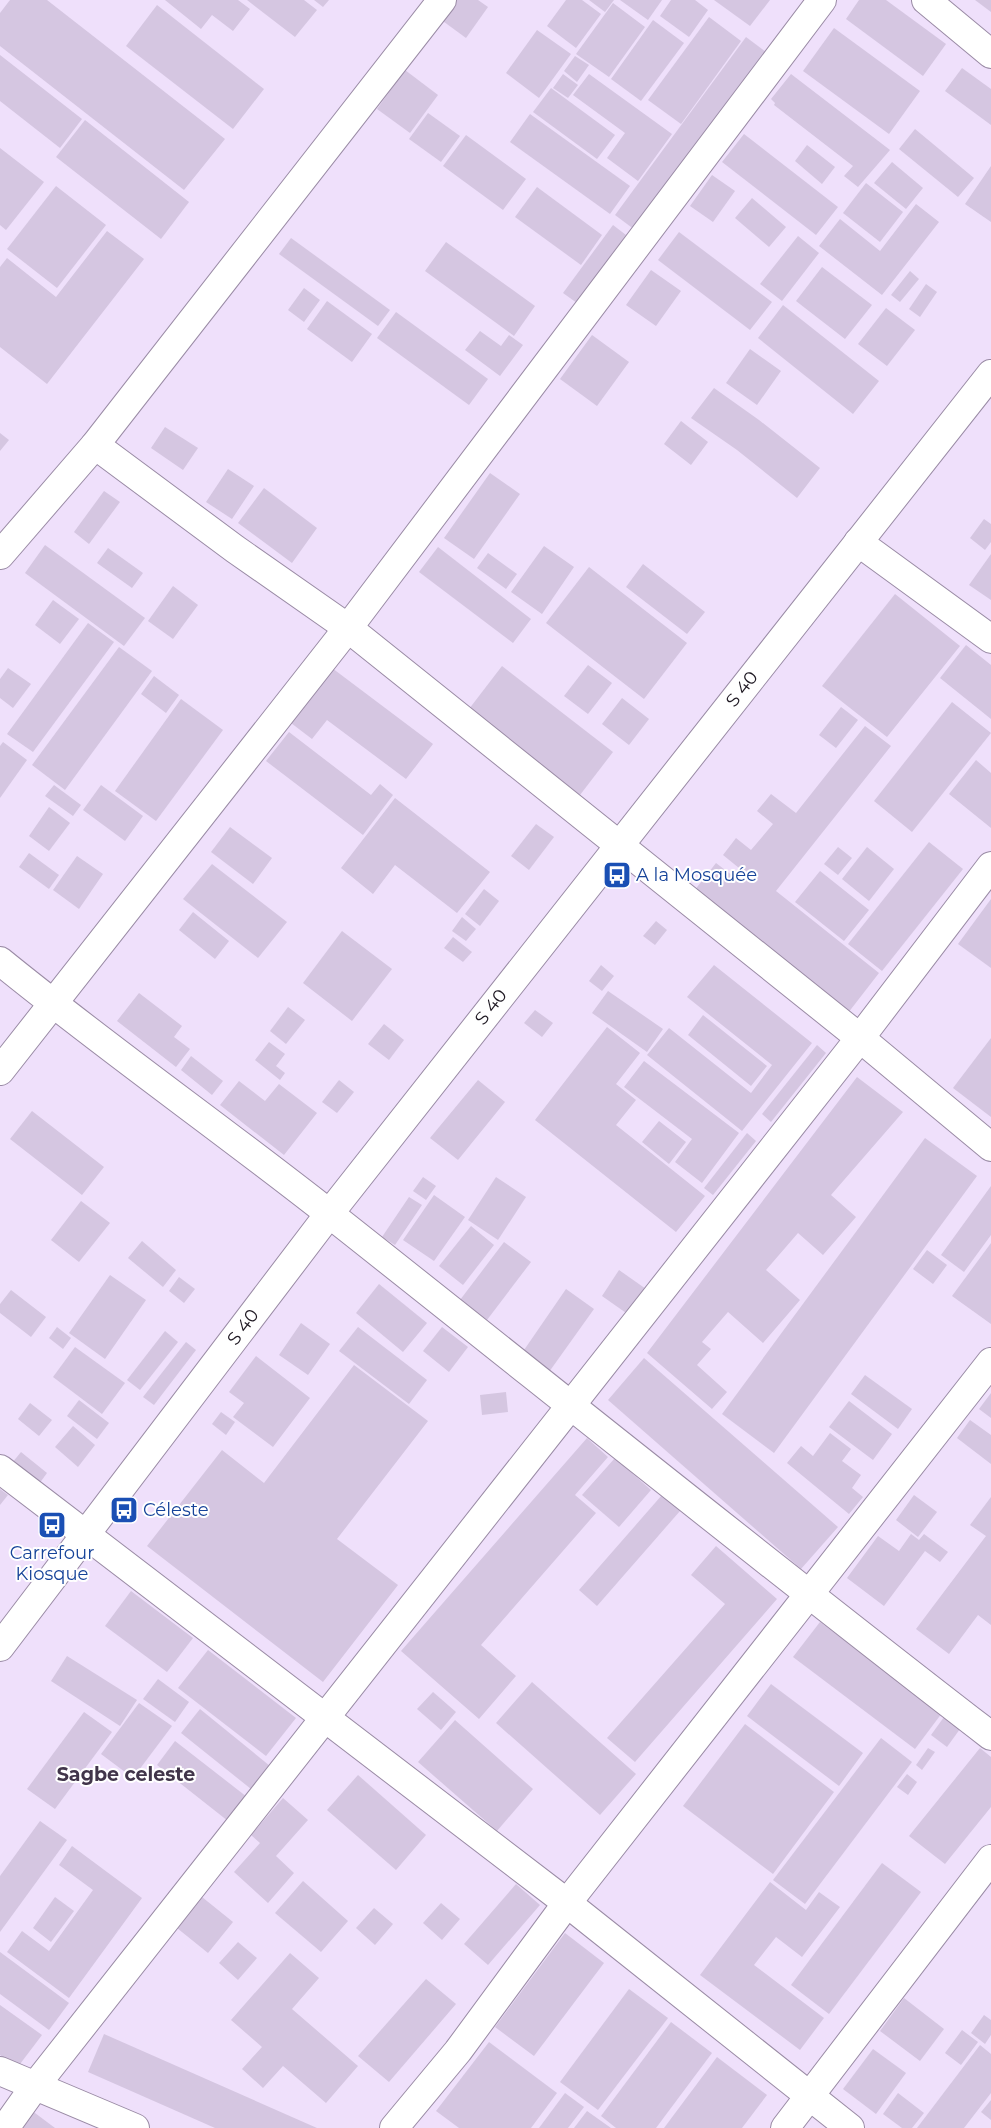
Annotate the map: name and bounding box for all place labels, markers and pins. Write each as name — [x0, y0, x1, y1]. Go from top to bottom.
bus stop icon: A la Mosquée — [602, 860, 632, 890]
place label: A la Mosquée — [636, 864, 757, 886]
bus stop icon: Céleste — [109, 1495, 139, 1525]
place label: Céleste — [143, 1499, 209, 1521]
bus stop icon: Carrefour Kiosque — [37, 1510, 67, 1540]
place label: Carrefour Kiosque — [10, 1542, 94, 1585]

